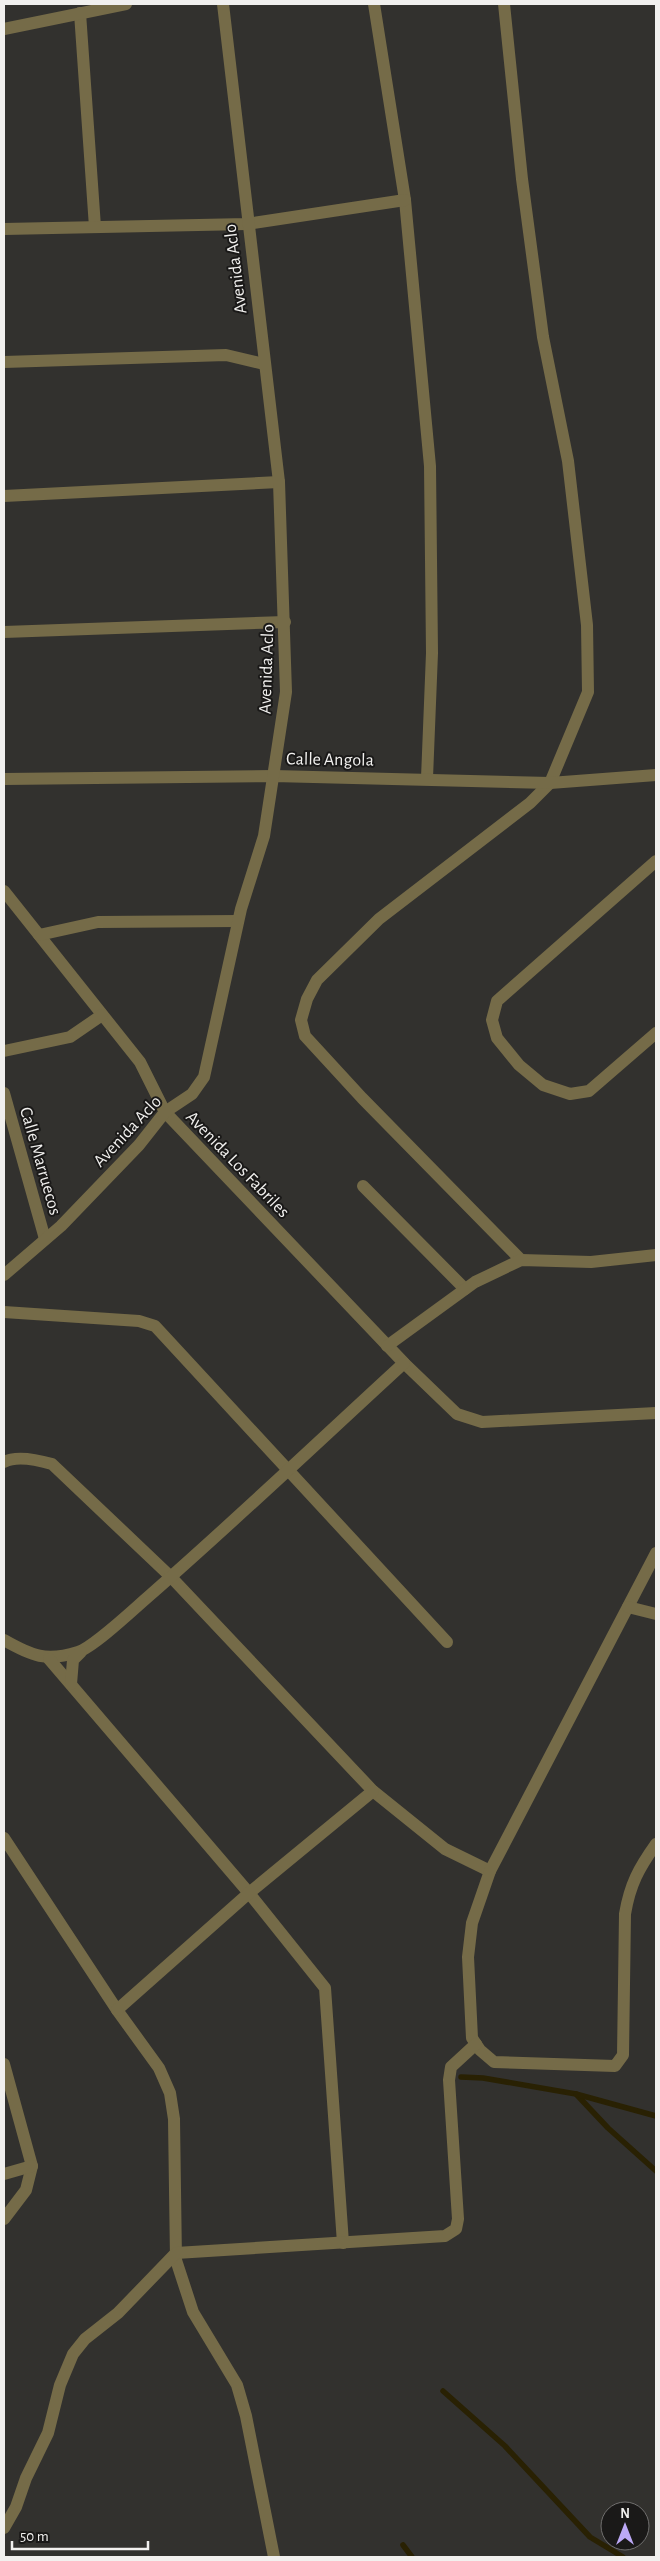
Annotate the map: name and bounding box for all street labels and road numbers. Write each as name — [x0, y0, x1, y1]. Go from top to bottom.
street label: Avenida Aclo — [222, 223, 250, 315]
street label: Avenida Aclo — [256, 623, 278, 714]
street label: Calle Angola — [286, 750, 374, 770]
street label: Avenida Aclo — [90, 1092, 165, 1171]
street label: Calle Marruecos — [16, 1105, 64, 1217]
street label: Avenida Los Fabriles — [182, 1108, 292, 1221]

